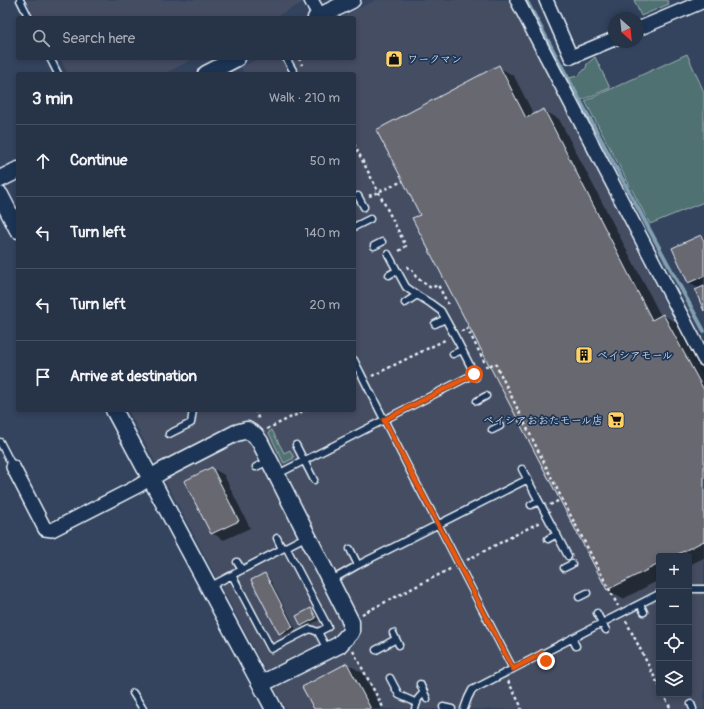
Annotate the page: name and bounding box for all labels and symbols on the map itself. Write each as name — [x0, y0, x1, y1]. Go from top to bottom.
north arrow — [608, 12, 644, 48]
shop icon: ワークマン — [384, 49, 404, 69]
place label: ワークマン — [407, 53, 462, 66]
building icon: ベイシアモール — [574, 345, 594, 365]
place label: ベイシアモール — [597, 349, 673, 362]
route start — [465, 365, 483, 383]
supermarket icon: ベイシアおおたモール店 — [606, 410, 626, 430]
place label: ベイシアおおたモール店 — [483, 414, 603, 427]
route end — [537, 652, 555, 670]

